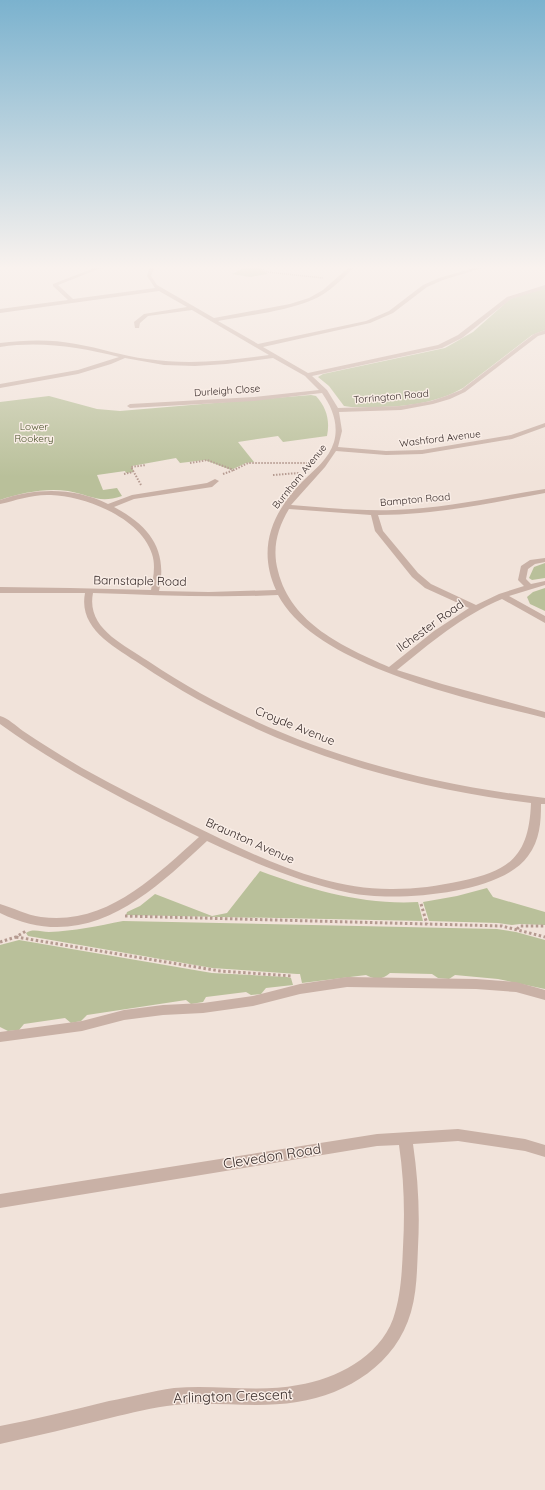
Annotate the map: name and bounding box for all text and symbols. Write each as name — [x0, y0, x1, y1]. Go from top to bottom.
street label: Durleigh Close — [193, 382, 261, 399]
street label: Torrington Road — [353, 387, 429, 406]
park label: Lower Rookery — [14, 420, 54, 445]
street label: Washford Avenue — [399, 427, 482, 450]
street label: Burnham Avenue — [269, 441, 330, 511]
street label: Bampton Road — [379, 490, 451, 509]
street label: Barnstaple Road — [93, 572, 187, 589]
street label: Ilchester Road — [393, 596, 466, 655]
street label: Croyde Avenue — [253, 703, 337, 748]
street label: Braunton Avenue — [203, 814, 297, 867]
street label: Clevedon Road — [222, 1139, 322, 1173]
street label: Arlington Crescent — [173, 1385, 293, 1407]

